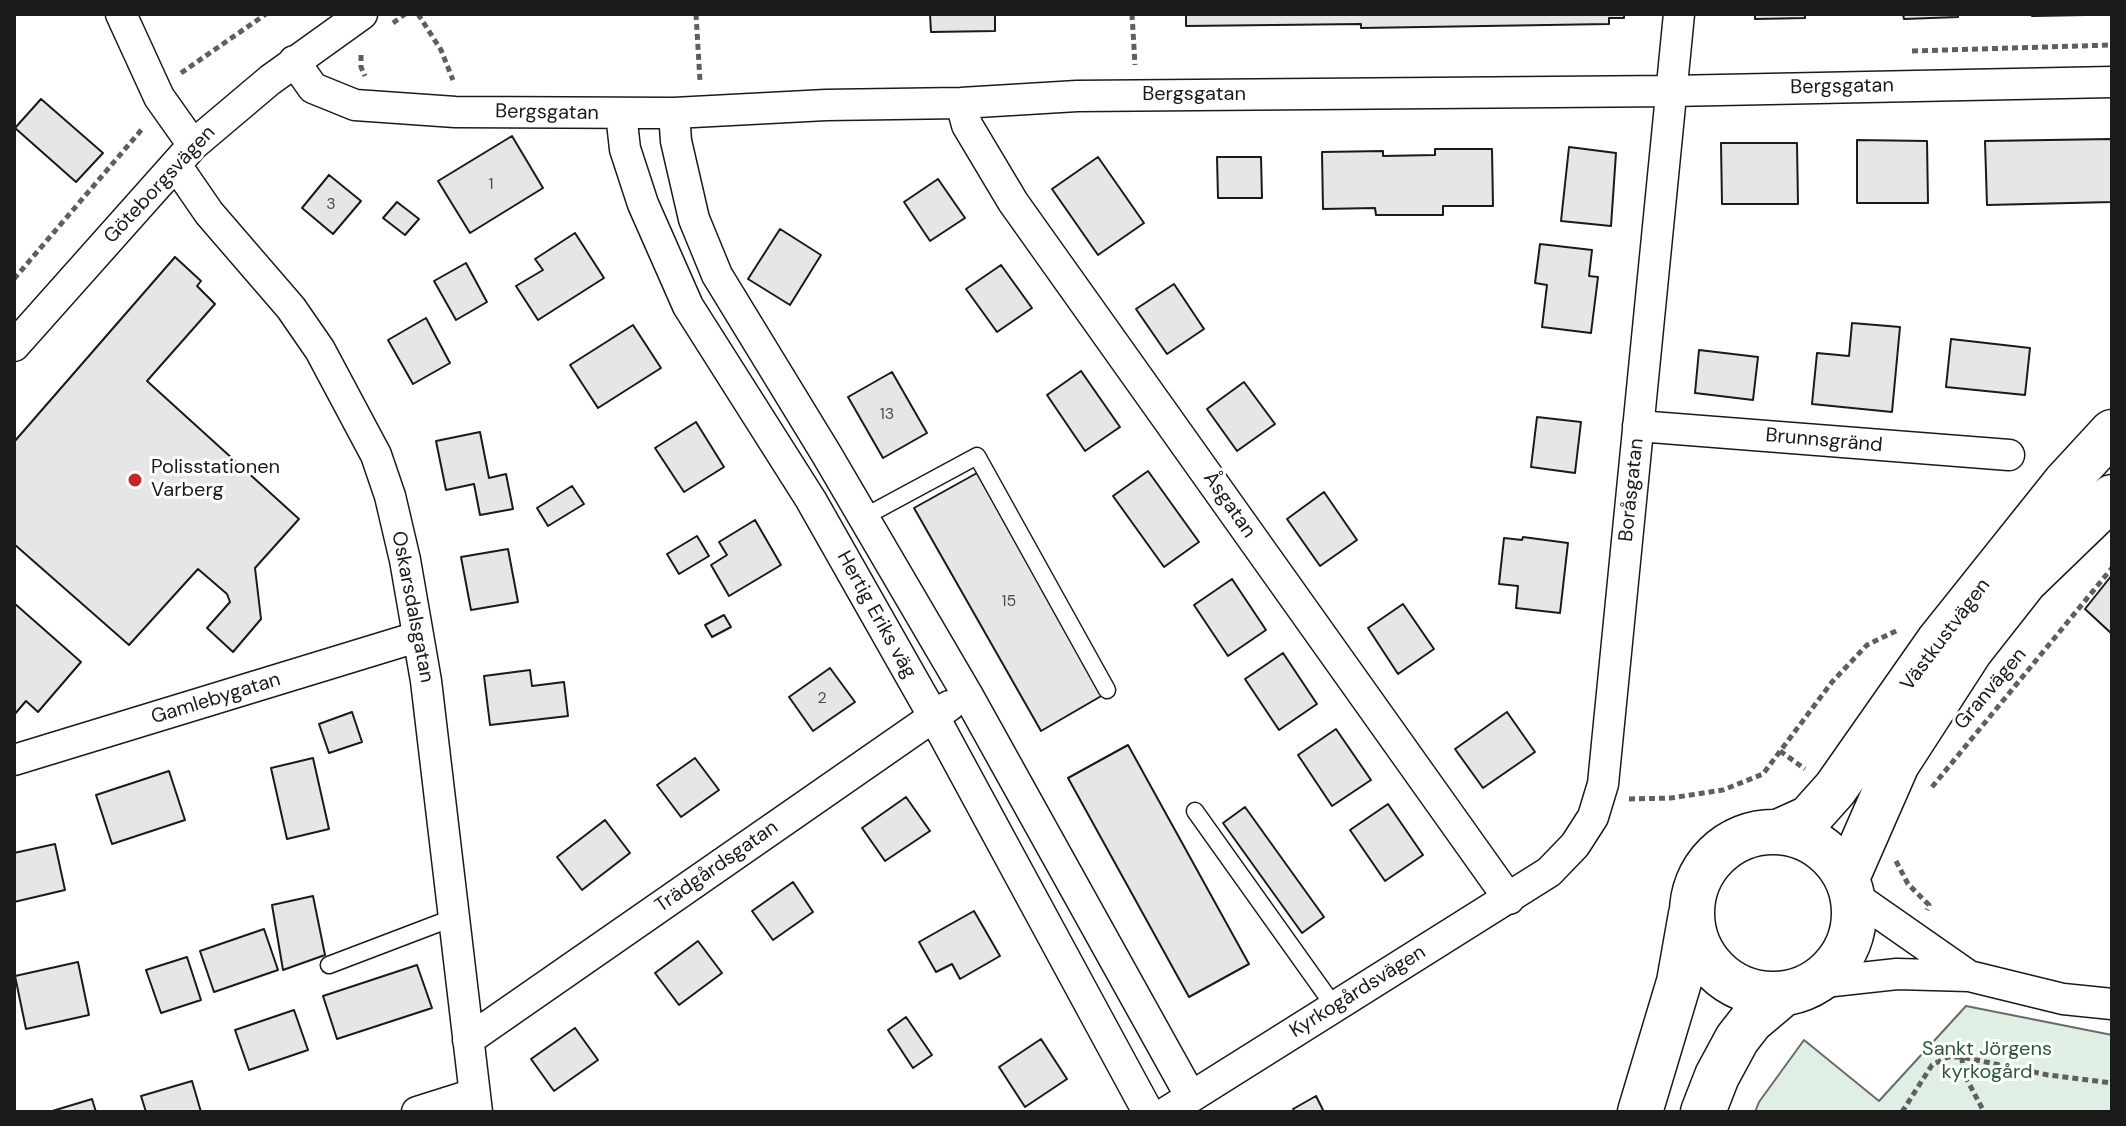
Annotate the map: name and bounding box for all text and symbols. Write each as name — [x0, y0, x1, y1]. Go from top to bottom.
street label: Bergsgatan — [1790, 74, 1894, 100]
street label: Bergsgatan — [1142, 83, 1246, 107]
street label: Bergsgatan — [495, 100, 599, 126]
street label: Göteborgsvägen — [99, 121, 221, 249]
house number: 1 — [489, 175, 493, 195]
house number: 3 — [326, 195, 336, 215]
house number: 13 — [880, 405, 894, 425]
street label: Brunnsgränd — [1764, 424, 1884, 458]
street label: Boråsgatan — [1615, 437, 1649, 543]
place label: Polisstationen Varberg — [151, 456, 280, 503]
street label: Åsgatan — [1198, 467, 1260, 543]
marker: Polisstationen Varberg — [126, 471, 144, 489]
street label: Oskarsdalsgatan — [386, 529, 438, 685]
street label: Hertig Eriks väg — [831, 547, 921, 683]
street label: Västkustvägen — [1896, 574, 1996, 696]
house number: 15 — [1002, 592, 1016, 612]
street label: Granvägen — [1950, 643, 2032, 735]
street label: Gamlebygatan — [148, 668, 284, 730]
house number: 2 — [817, 689, 827, 709]
street label: Trädgårdsgatan — [651, 816, 783, 918]
street label: Kyrkogårdsvägen — [1286, 941, 1430, 1043]
park label: Sankt Jörgens kyrkogård — [1922, 1038, 2052, 1085]

